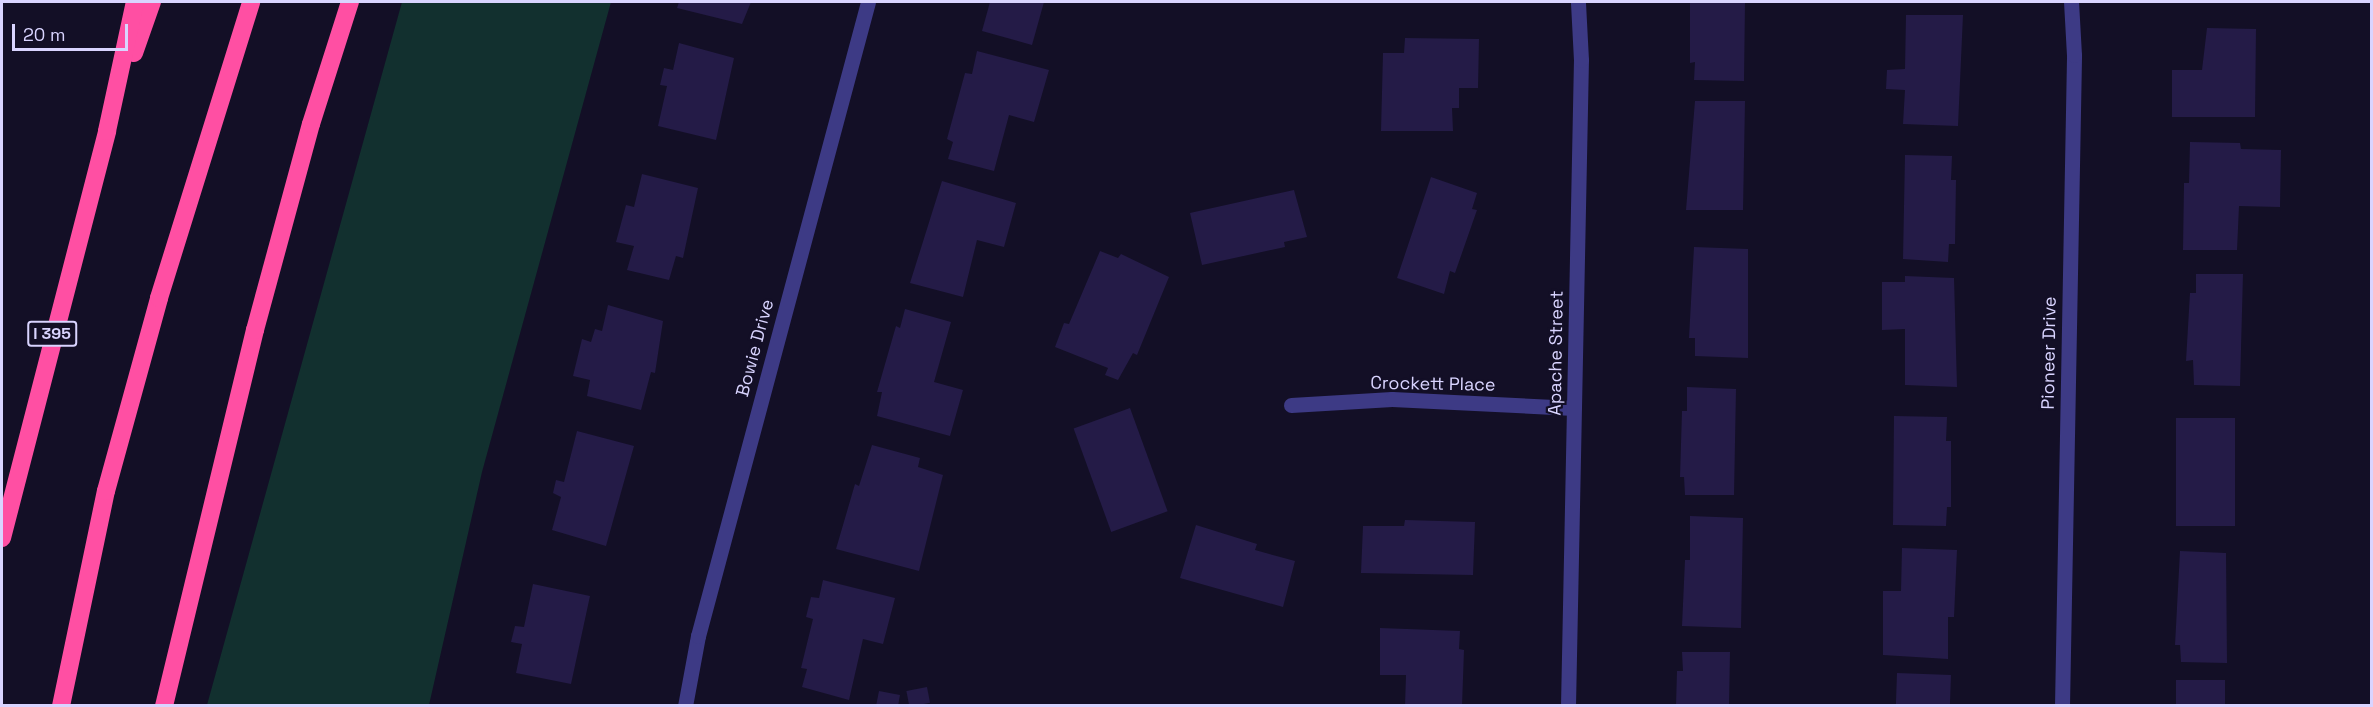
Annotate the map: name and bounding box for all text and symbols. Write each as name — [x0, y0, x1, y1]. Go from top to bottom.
scale bar — [15, 12, 130, 50]
text: 20 m — [23, 23, 66, 46]
street label: Apache Street — [1544, 290, 1568, 416]
street label: Pioneer Drive — [2037, 296, 2061, 410]
street label: Bowie Drive — [732, 297, 778, 399]
road number: I 395 — [26, 321, 78, 347]
street label: Crockett Place — [1370, 372, 1496, 396]

